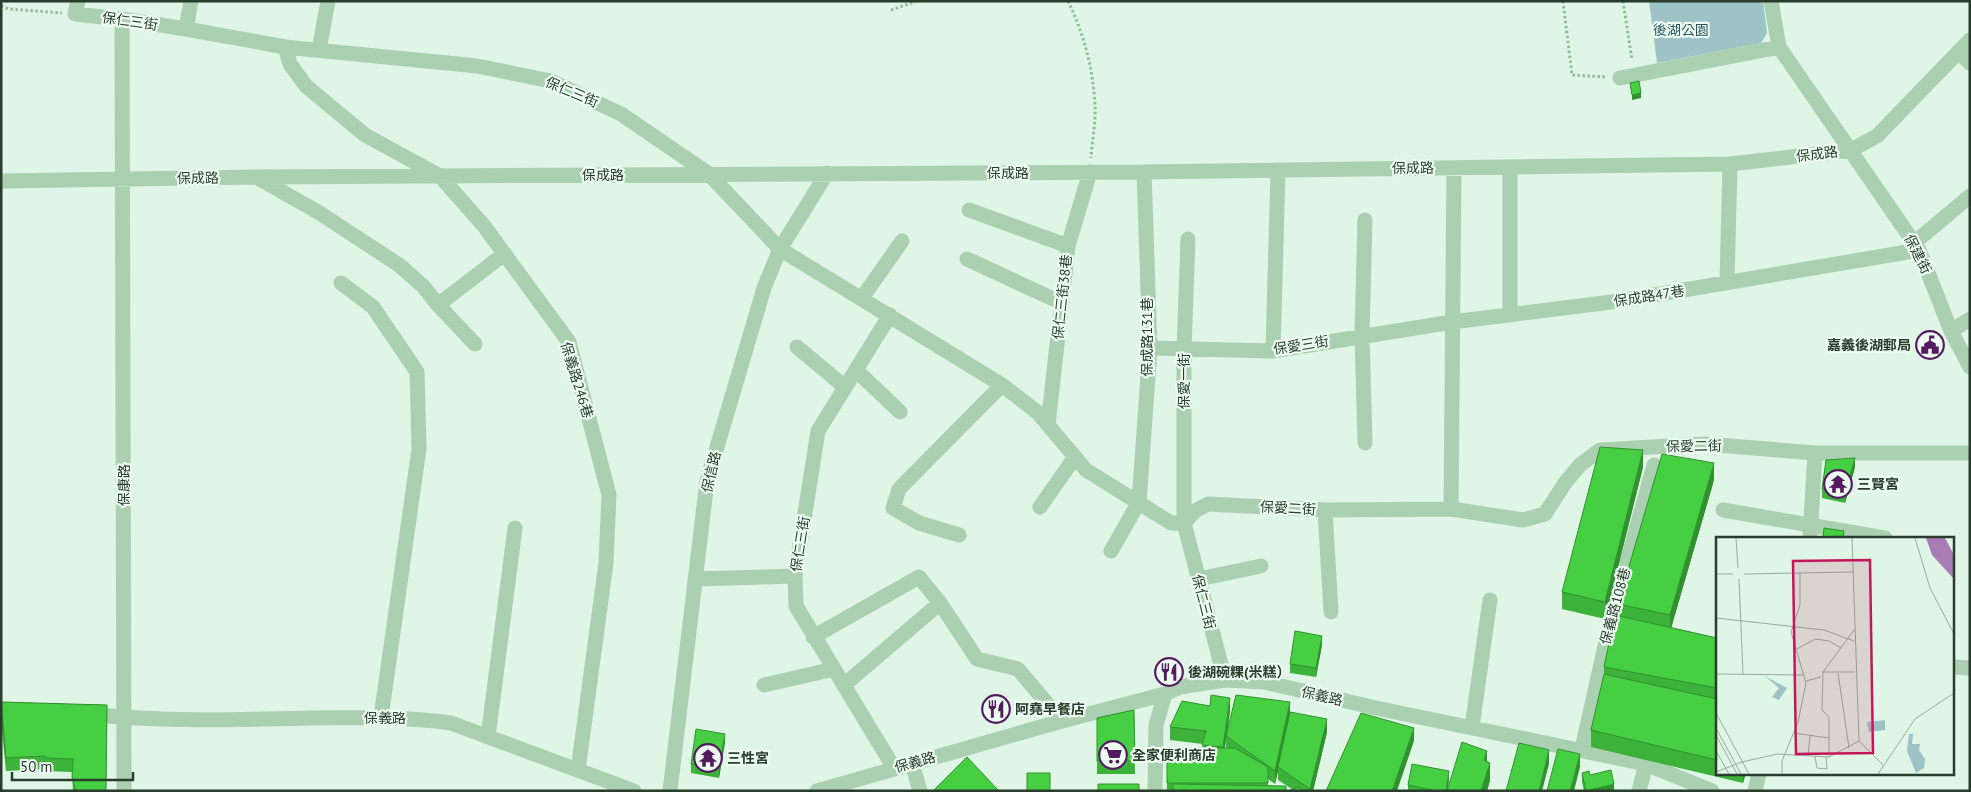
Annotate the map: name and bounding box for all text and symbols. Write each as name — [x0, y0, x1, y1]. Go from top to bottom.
street label: 保仁三街 — [101, 8, 159, 34]
park label: 後湖公園 — [1653, 21, 1709, 39]
street label: 保仁三街 — [543, 73, 601, 111]
street label: 保成路 — [1795, 143, 1839, 165]
street label: 保成路 — [1392, 159, 1434, 177]
street label: 保成路 — [987, 164, 1029, 182]
street label: 保成路 — [582, 166, 624, 184]
street label: 保成路 — [177, 169, 219, 187]
street label: 保建街 — [1900, 231, 1936, 277]
street label: 保仁三街38巷 — [1049, 254, 1075, 340]
street label: 保成路47巷 — [1612, 282, 1686, 310]
street label: 保成路131巷 — [1138, 298, 1156, 376]
public building icon: 嘉義後湖郵局 — [1915, 330, 1945, 360]
street label: 保愛三街 — [1272, 332, 1330, 358]
place label: 嘉義後湖郵局 — [1827, 336, 1911, 354]
street label: 保義路246巷 — [557, 340, 597, 420]
street label: 保愛一街 — [1175, 353, 1193, 409]
street label: 保愛二街 — [1666, 437, 1722, 455]
street label: 保信路 — [698, 450, 724, 494]
street label: 保康路 — [115, 464, 133, 506]
temple icon: 三賢宮 — [1823, 469, 1853, 499]
place label: 三賢宮 — [1857, 475, 1899, 493]
street label: 保愛二街 — [1260, 498, 1316, 518]
street label: 保仁三街 — [787, 515, 813, 573]
inset map — [1716, 537, 1954, 774]
street label: 保義路108巷 — [1596, 566, 1634, 646]
street label: 保仁三街 — [1188, 573, 1220, 631]
restaurant icon: 後湖碗粿(米糕） — [1154, 657, 1184, 687]
place label: 後湖碗粿(米糕） — [1188, 663, 1291, 681]
street label: 保義路 — [1300, 683, 1344, 709]
restaurant icon: 阿堯早餐店 — [981, 694, 1011, 724]
place label: 阿堯早餐店 — [1015, 700, 1085, 718]
street label: 保義路 — [364, 709, 406, 727]
supermarket icon: 全家便利商店 — [1098, 740, 1128, 770]
temple icon: 三性宮 — [693, 743, 723, 773]
place label: 全家便利商店 — [1132, 746, 1216, 764]
street label: 保義路 — [892, 748, 938, 776]
place label: 三性宮 — [727, 749, 769, 767]
scale bar — [12, 750, 134, 782]
text: 50 m — [20, 757, 53, 776]

